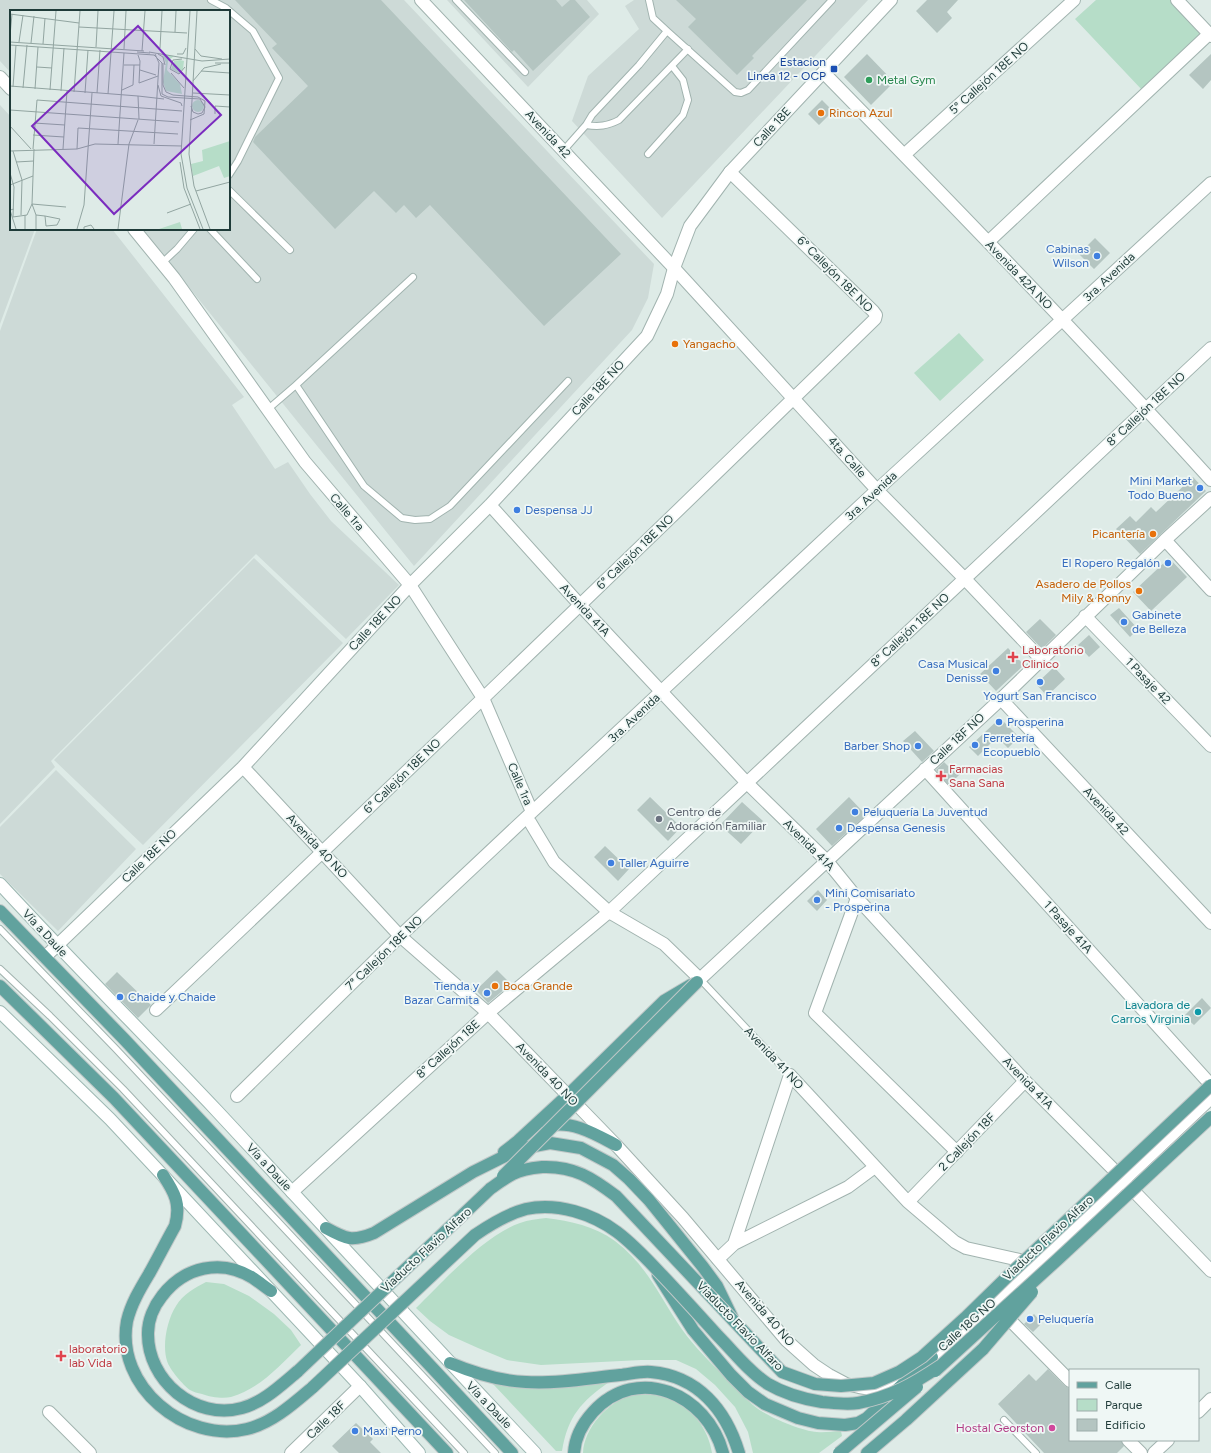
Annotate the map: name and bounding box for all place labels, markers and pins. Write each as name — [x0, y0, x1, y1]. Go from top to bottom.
place label: Estacion Linea 12 - OCP — [747, 55, 826, 83]
marker: Estacion Linea 12 - OCP — [829, 64, 839, 74]
place label: Metal Gym — [877, 73, 936, 87]
marker: Metal Gym — [864, 75, 874, 85]
place label: Rincon Azul — [829, 106, 892, 120]
marker: Rincon Azul — [816, 108, 826, 118]
place label: Cabinas Wilson — [1046, 242, 1089, 270]
marker: Cabinas Wilson — [1092, 251, 1102, 261]
place label: Yangacho — [683, 337, 736, 351]
marker: Yangacho — [670, 339, 680, 349]
place label: Mini Market Todo Bueno — [1128, 474, 1192, 502]
marker: Mini Market Todo Bueno — [1195, 483, 1205, 493]
place label: Despensa JJ — [525, 503, 593, 517]
marker: Despensa JJ — [512, 505, 522, 515]
place label: Picantería — [1092, 527, 1145, 541]
marker: Picantería — [1148, 529, 1158, 539]
place label: El Ropero Regalón — [1062, 556, 1160, 570]
marker: El Ropero Regalón — [1163, 558, 1173, 568]
place label: Asadero de Pollos Mily & Ronny — [1035, 577, 1132, 605]
marker: Asadero de Pollos Mily & Ronny — [1134, 586, 1144, 596]
place label: Gabinete de Belleza — [1132, 608, 1186, 636]
marker: Gabinete de Belleza — [1119, 617, 1129, 627]
place label: Laboratorio Clinico — [1022, 643, 1084, 671]
marker: Laboratorio Clinico — [1007, 651, 1019, 663]
place label: Casa Musical Denisse — [918, 657, 988, 685]
marker: Casa Musical Denisse — [991, 666, 1001, 676]
marker: Yogurt San Francisco — [1035, 677, 1045, 687]
place label: Yogurt San Francisco — [983, 689, 1097, 703]
place label: Prosperina — [1007, 715, 1064, 729]
marker: Prosperina — [994, 717, 1004, 727]
place label: Ferretería Ecopueblo — [983, 731, 1041, 759]
place label: Barber Shop — [844, 739, 910, 753]
marker: Ferretería Ecopueblo — [970, 740, 980, 750]
marker: Barber Shop — [913, 741, 923, 751]
place label: Farmacias Sana Sana — [949, 762, 1005, 790]
marker: Farmacias Sana Sana — [936, 771, 946, 781]
place label: Centro de Adoración Familiar — [667, 805, 766, 833]
place label: Peluquería La Juventud — [863, 805, 988, 819]
marker: Peluquería La Juventud — [850, 807, 860, 817]
marker: Centro de Adoración Familiar — [654, 814, 664, 824]
place label: Despensa Genesis — [847, 821, 946, 835]
marker: Despensa Genesis — [834, 823, 844, 833]
place label: Taller Aguirre — [619, 856, 690, 870]
marker: Taller Aguirre — [606, 858, 616, 868]
place label: Mini Comisariato - Prosperina — [825, 886, 915, 914]
marker: Mini Comisariato - Prosperina — [812, 895, 822, 905]
place label: Tienda y Bazar Carmita — [404, 979, 480, 1007]
place label: Boca Grande — [503, 979, 573, 993]
marker: Boca Grande — [490, 981, 500, 991]
marker: Tienda y Bazar Carmita — [482, 988, 492, 998]
place label: Chaide y Chaide — [128, 990, 216, 1004]
marker: Chaide y Chaide — [115, 992, 125, 1002]
place label: Lavadora de Carros Virginia — [1111, 998, 1190, 1026]
marker: Lavadora de Carros Virginia — [1193, 1007, 1203, 1017]
place label: Peluquería — [1038, 1312, 1094, 1326]
marker: Peluquería — [1025, 1314, 1035, 1324]
place label: laboratorio lab Vida — [69, 1342, 127, 1370]
marker: laboratorio lab Vida — [56, 1351, 66, 1361]
place label: Hostal Georston — [956, 1421, 1044, 1435]
marker: Hostal Georston — [1047, 1423, 1057, 1433]
place label: Maxi Perno — [363, 1424, 422, 1438]
marker: Maxi Perno — [350, 1426, 360, 1436]

